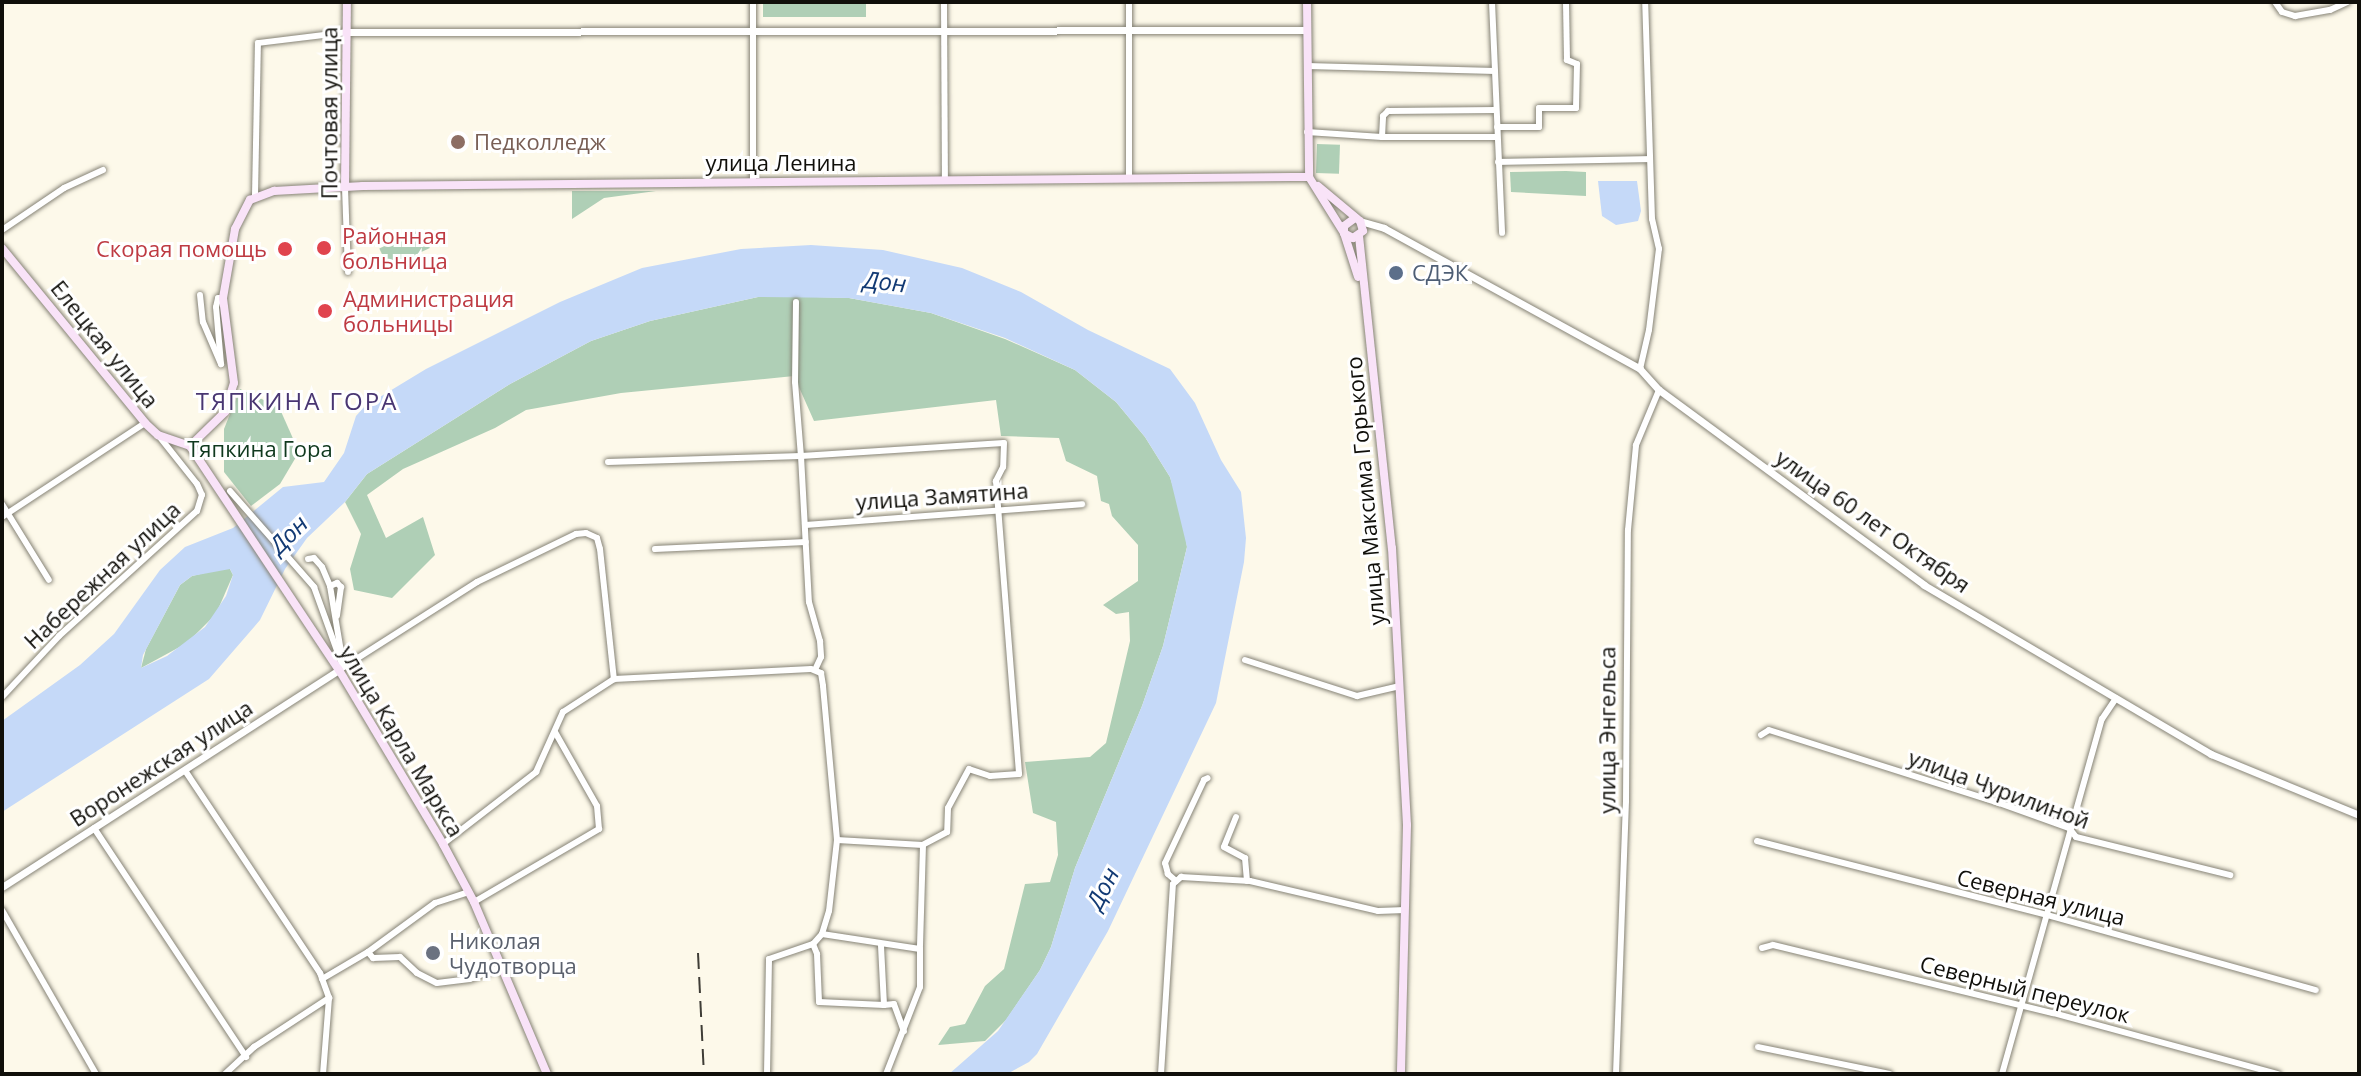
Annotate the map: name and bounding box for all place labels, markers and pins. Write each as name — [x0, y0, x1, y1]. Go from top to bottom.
place label: Педколледж — [474, 129, 606, 155]
marker: Педколледж — [449, 133, 467, 151]
place label: Районная больница — [342, 222, 448, 274]
place label: Скорая помощь — [96, 236, 267, 262]
marker: Районная больница — [313, 237, 335, 259]
marker: Скорая помощь — [274, 238, 296, 260]
place label: СДЭК — [1412, 260, 1468, 286]
marker: СДЭК — [1387, 264, 1405, 282]
place label: Администрация больницы — [343, 285, 514, 336]
marker: Администрация больницы — [314, 300, 336, 322]
place label: Николая Чудотворца — [449, 927, 577, 978]
marker: Николая Чудотворца — [424, 944, 442, 962]

